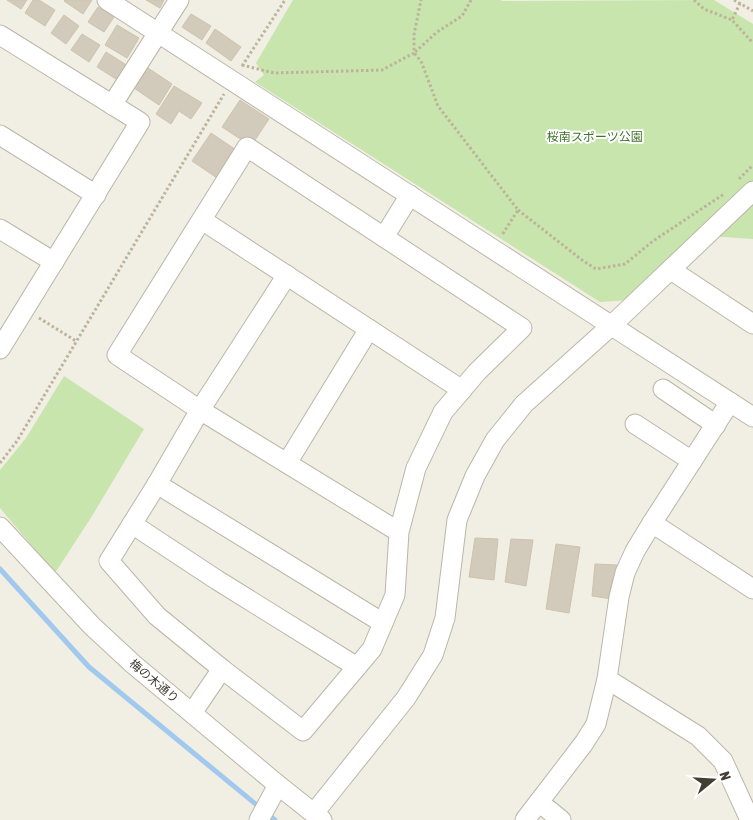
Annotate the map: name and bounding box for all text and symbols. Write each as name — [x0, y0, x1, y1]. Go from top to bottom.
park label: 桜南スポーツ公園 — [547, 130, 643, 144]
street label: 梅の木通り — [127, 656, 181, 706]
north arrow — [688, 755, 738, 805]
text: N — [716, 770, 734, 782]

